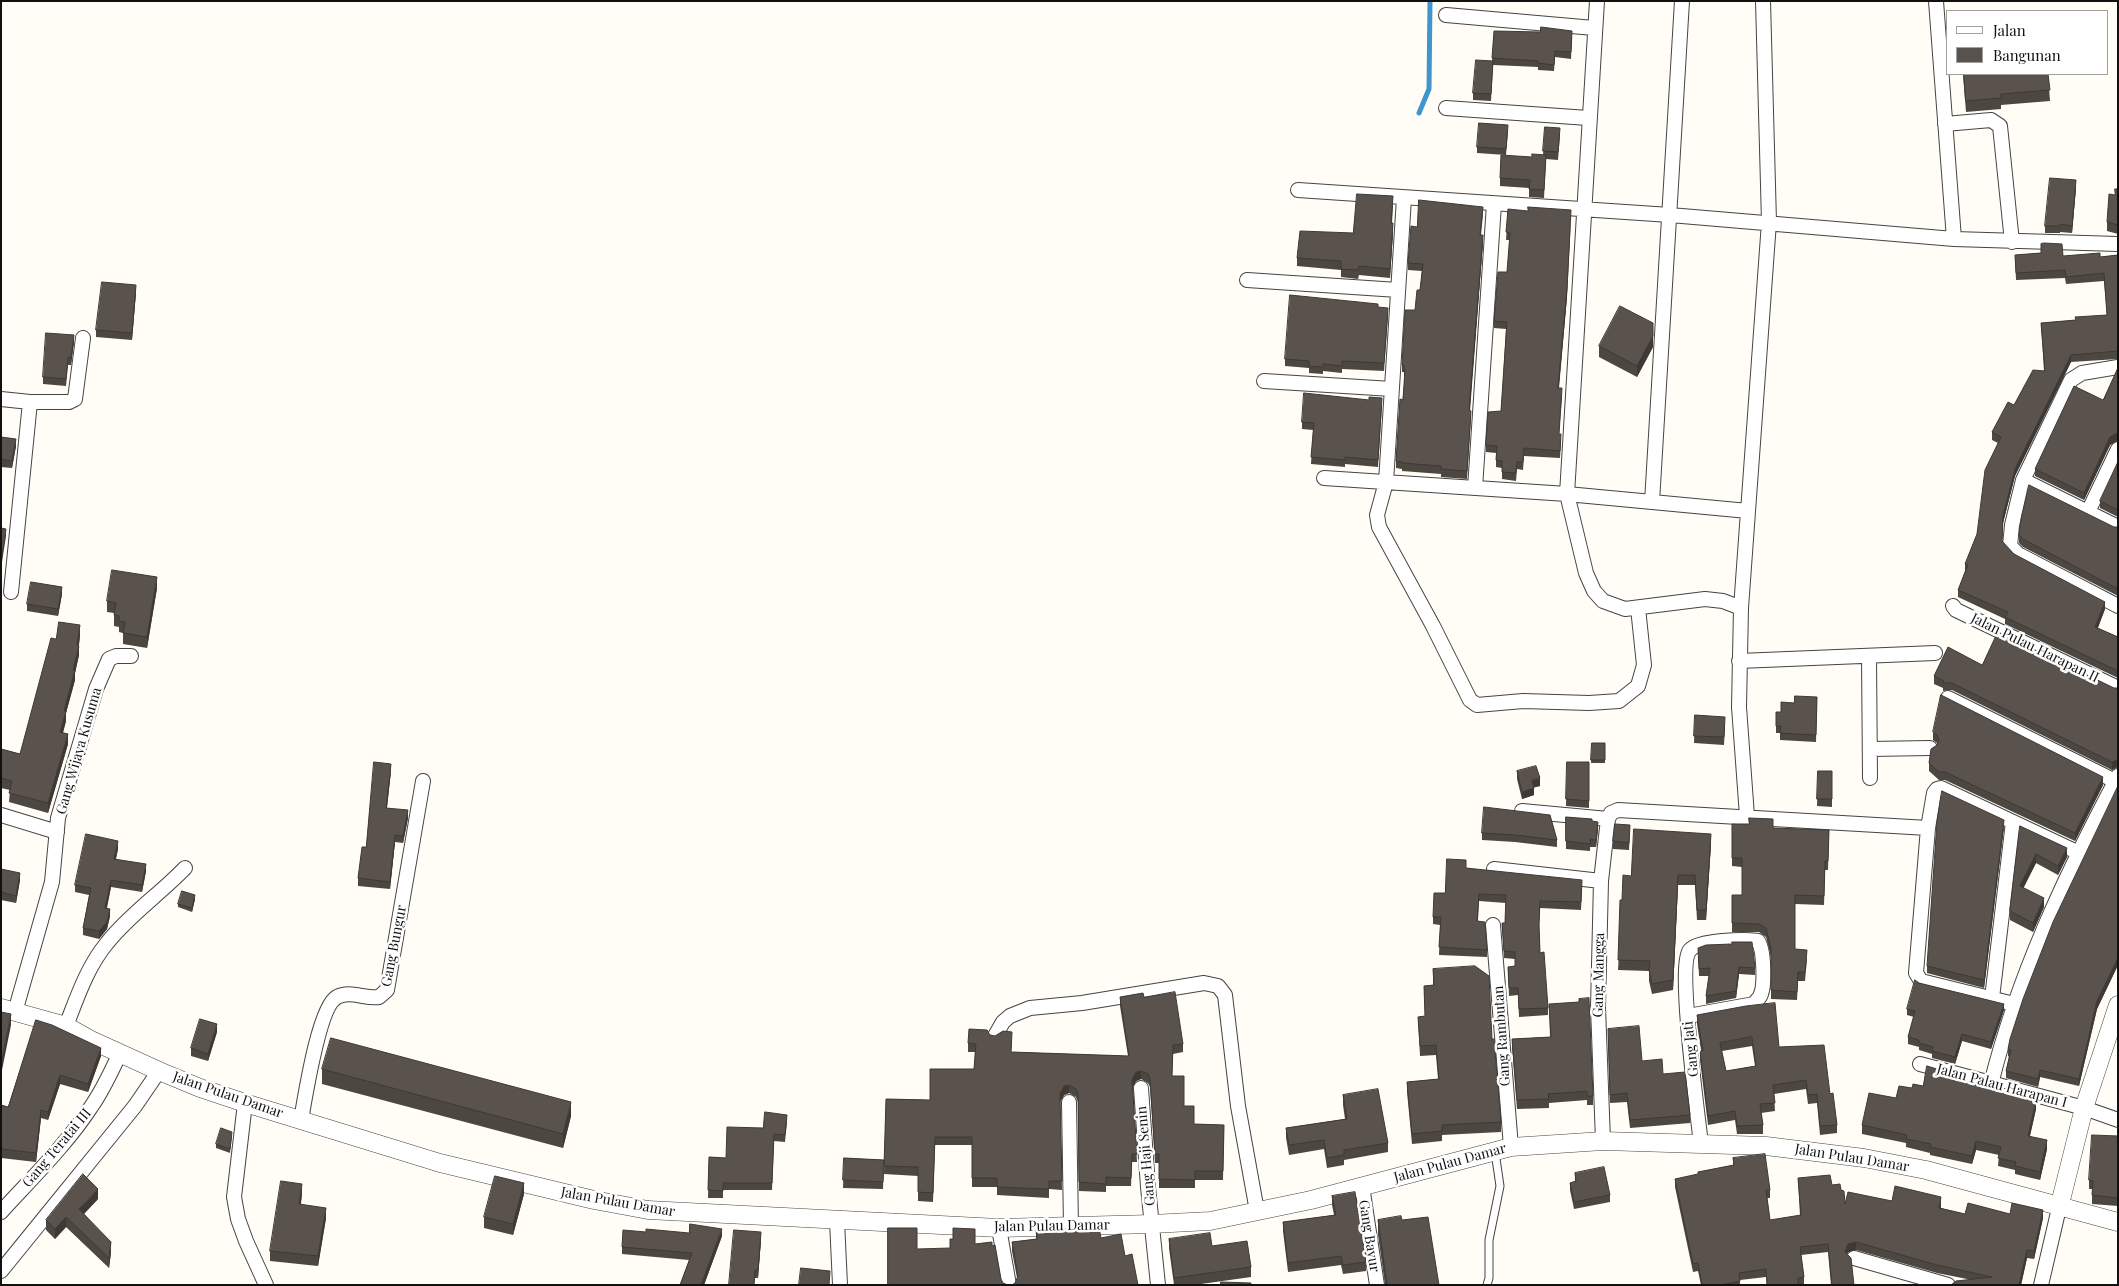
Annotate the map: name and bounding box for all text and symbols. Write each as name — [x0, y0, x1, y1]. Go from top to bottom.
legend — [1946, 10, 2109, 75]
text: Jalan — [1993, 20, 2026, 40]
text: Bangunan — [1993, 45, 2061, 65]
street label: Jalan Pulau Harapan II — [1968, 610, 2102, 686]
street label: Gang Wijaya Kusuma — [53, 686, 105, 816]
street label: Gang Bungur — [378, 904, 410, 988]
street label: Gang Mangga — [1590, 932, 1608, 1018]
street label: Gang Rambutan — [1490, 985, 1514, 1087]
street label: Gang Jati — [1680, 1020, 1702, 1078]
street label: Jalan Palau Harapan I — [1935, 1061, 2069, 1111]
street label: Jalan Pulau Damar — [171, 1068, 285, 1122]
street label: Gang Teratai III — [19, 1105, 95, 1191]
street label: Gang Haji Senin — [1133, 1105, 1159, 1207]
street label: Jalan Pulau Damar — [1392, 1140, 1508, 1186]
street label: Jalan Pulau Damar — [1794, 1141, 1910, 1175]
street label: Jalan Pulau Damar — [560, 1184, 676, 1220]
street label: Gang Bayur — [1355, 1199, 1383, 1273]
street label: Jalan Pulau Damar — [994, 1217, 1110, 1235]

